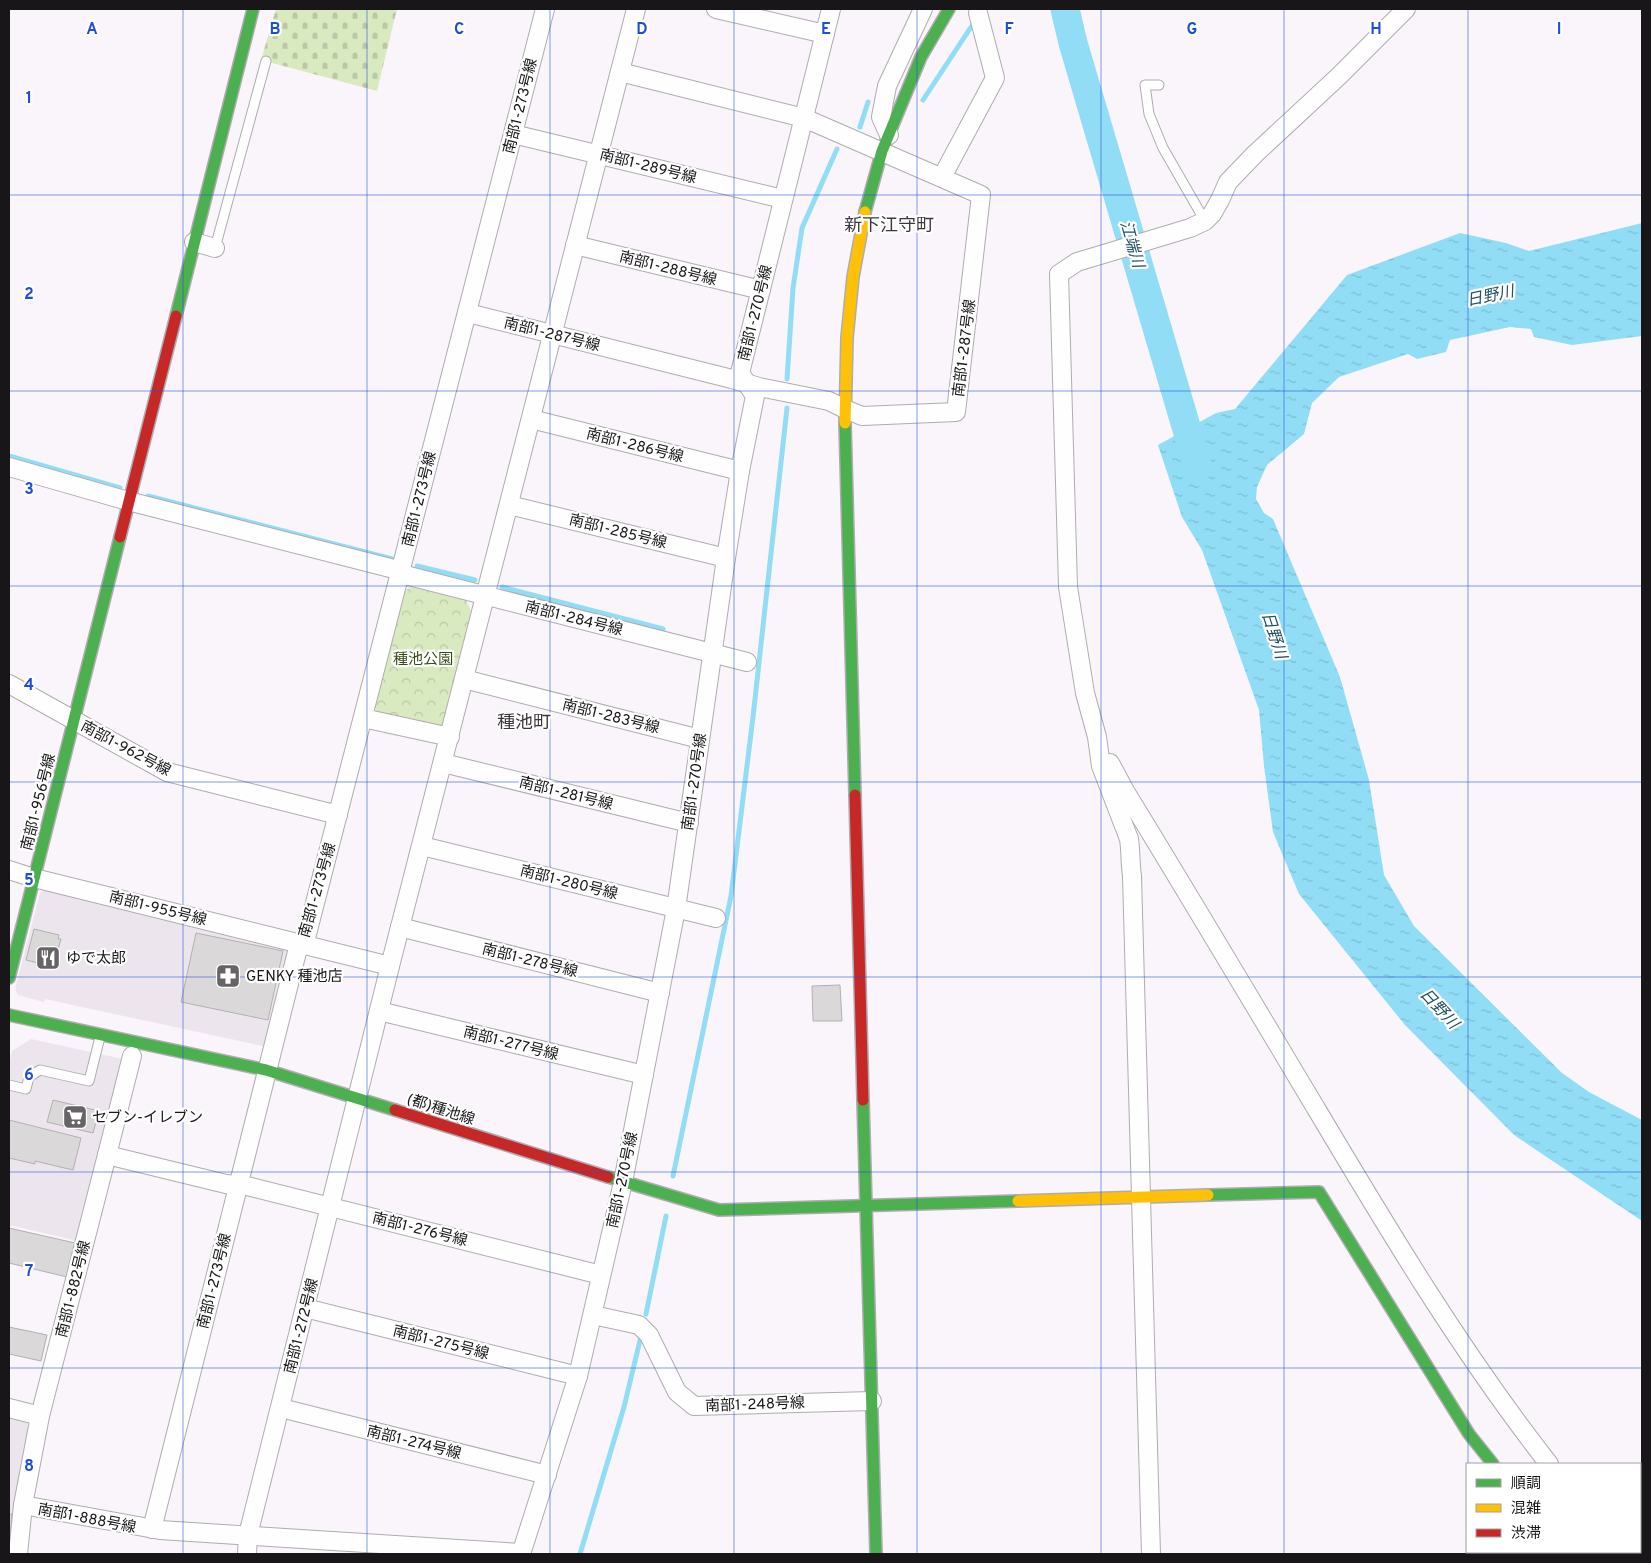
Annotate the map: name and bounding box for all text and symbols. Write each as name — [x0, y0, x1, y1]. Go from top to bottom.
text: A — [86, 20, 98, 40]
text: B — [269, 20, 281, 40]
text: C — [454, 20, 464, 40]
text: D — [636, 20, 648, 40]
text: E — [821, 20, 831, 40]
text: F — [1004, 20, 1014, 40]
text: G — [1187, 20, 1197, 40]
text: H — [1370, 20, 1382, 40]
text: I — [1557, 20, 1561, 40]
street label: 南部1-273号線 — [500, 57, 543, 156]
text: 1 — [26, 89, 32, 109]
street label: 南部1-289号線 — [597, 146, 698, 189]
district label: 新下江守町 — [844, 215, 934, 238]
water label: 江端川 — [1115, 219, 1148, 272]
street label: 南部1-288号線 — [617, 248, 718, 291]
street label: 南部1-270号線 — [735, 263, 778, 363]
water label: 日野川 — [1465, 282, 1518, 312]
text: 2 — [24, 285, 34, 305]
street label: 南部1-287号線 — [950, 298, 981, 398]
street label: 南部1-287号線 — [502, 314, 602, 357]
street label: 南部1-286号線 — [584, 425, 685, 468]
street label: 南部1-273号線 — [399, 450, 442, 549]
text: 3 — [24, 480, 34, 500]
street label: 南部1-285号線 — [567, 511, 668, 554]
street label: 南部1-284号線 — [523, 598, 624, 641]
water label: 日野川 — [1256, 610, 1291, 663]
park label: 種池公園 — [393, 651, 453, 670]
text: 4 — [24, 676, 34, 696]
street label: 南部1-283号線 — [560, 696, 661, 739]
district label: 種池町 — [497, 712, 551, 735]
street label: 南部1-962号線 — [77, 718, 174, 781]
street label: 南部1-270号線 — [679, 732, 712, 832]
street label: 南部1-956号線 — [18, 752, 61, 853]
street label: 南部1-281号線 — [517, 774, 615, 815]
street label: 南部1-273号線 — [296, 841, 341, 940]
street label: 南部1-280号線 — [518, 862, 619, 905]
text: 5 — [24, 871, 34, 891]
street label: 南部1-955号線 — [107, 888, 208, 931]
street label: 南部1-278号線 — [480, 940, 579, 983]
restaurant icon: ゆで太郎 — [35, 945, 61, 971]
place label: ゆで太郎 — [66, 950, 126, 969]
pharmacy icon: GENKY 種池店 — [215, 963, 241, 989]
place label: GENKY 種池店 — [246, 968, 342, 987]
water label: 日野川 — [1415, 985, 1464, 1035]
street label: 南部1-277号線 — [461, 1023, 560, 1065]
text: 6 — [24, 1066, 34, 1086]
street label: (都)種池線 — [404, 1091, 477, 1130]
supermarket icon: セブン-イレブン — [62, 1104, 88, 1130]
place label: セブン-イレブン — [92, 1109, 203, 1128]
street label: 南部1-270号線 — [604, 1130, 643, 1230]
street label: 南部1-276号線 — [370, 1209, 469, 1251]
street label: 南部1-273号線 — [194, 1232, 237, 1331]
street label: 南部1-882号線 — [53, 1239, 96, 1340]
text: 7 — [25, 1262, 33, 1282]
street label: 南部1-272号線 — [281, 1276, 324, 1376]
street label: 南部1-275号線 — [391, 1322, 491, 1365]
street label: 南部1-248号線 — [705, 1394, 805, 1417]
street label: 南部1-274号線 — [364, 1423, 463, 1464]
text: 8 — [24, 1457, 34, 1477]
legend — [1466, 1463, 1641, 1553]
text: 順調 — [1511, 1475, 1541, 1494]
text: 混雑 — [1511, 1500, 1541, 1519]
street label: 南部1-888号線 — [36, 1501, 137, 1538]
text: 渋滞 — [1511, 1525, 1541, 1544]

